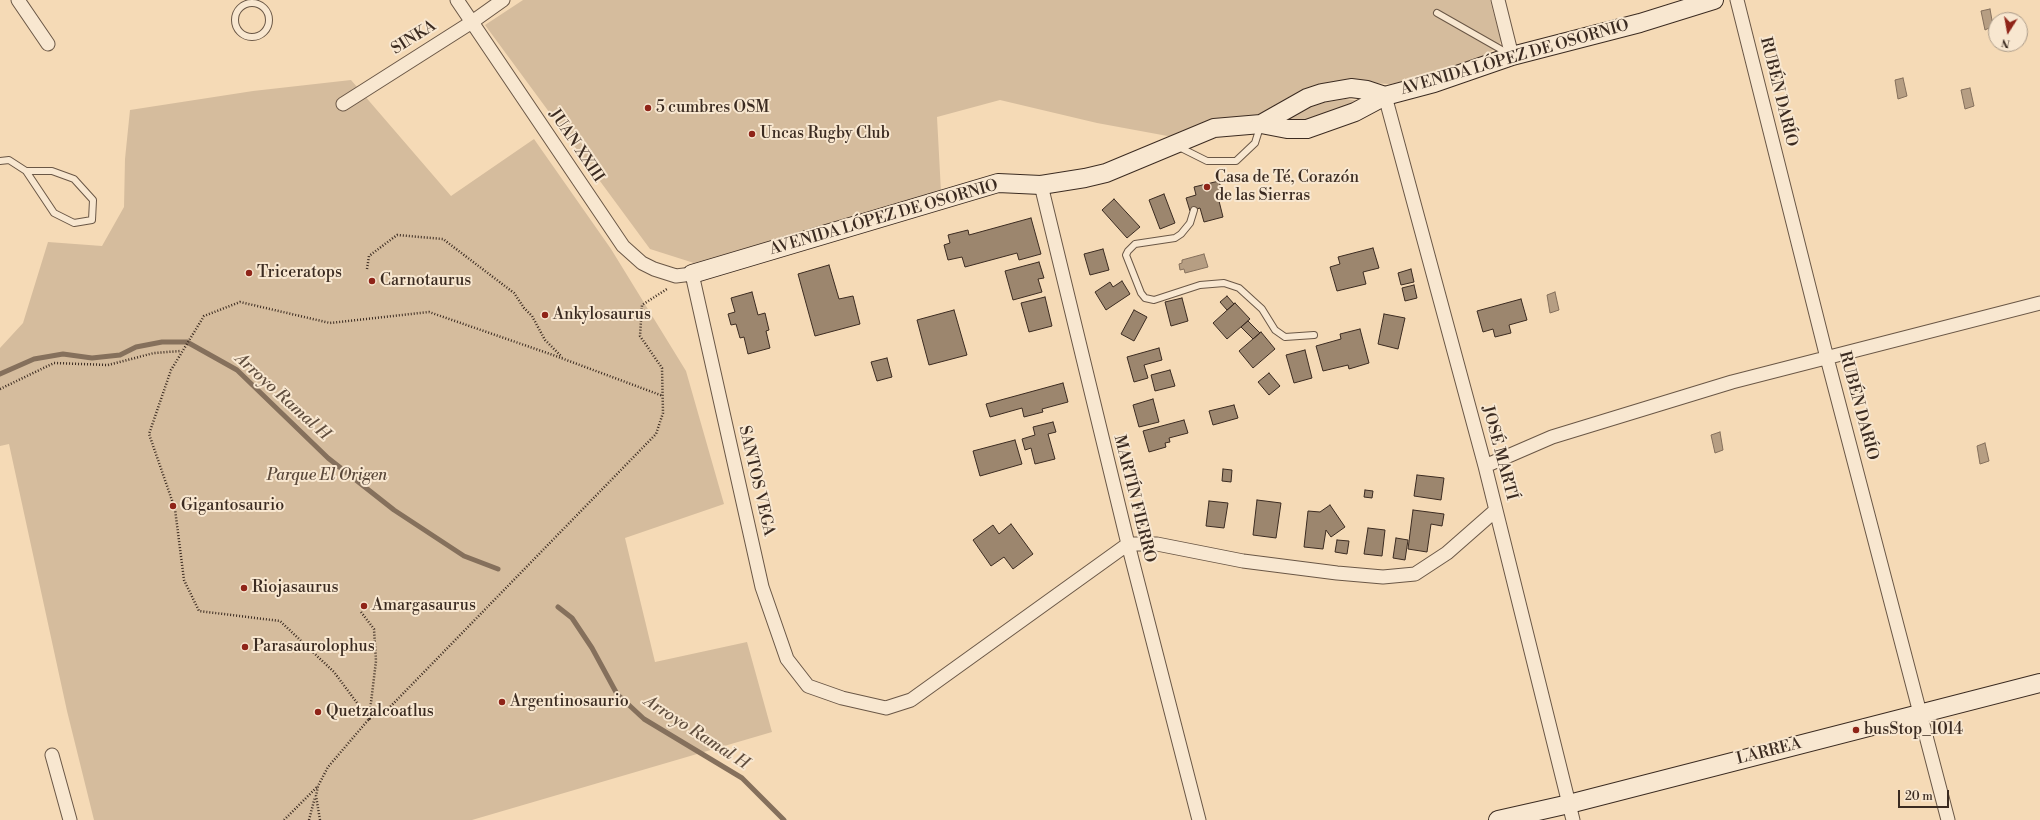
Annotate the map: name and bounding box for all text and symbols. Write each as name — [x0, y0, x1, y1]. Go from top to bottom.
north arrow — [1988, 12, 2028, 52]
street label: AVENIDA LÓPEZ DE OSORNIO — [1399, 16, 1631, 100]
street label: SINKA — [388, 17, 440, 59]
street label: RUBÉN DARÍO — [1755, 35, 1801, 149]
text: N — [2000, 35, 2012, 51]
place label: 5 cumbres OSM — [656, 98, 769, 118]
marker: 5 cumbres OSM — [643, 103, 653, 113]
street label: JUAN XXIII — [544, 106, 608, 186]
place label: Uncas Rugby Club — [760, 124, 890, 144]
marker: Uncas Rugby Club — [747, 129, 757, 139]
place label: Casa de Té, Corazón de las Sierras — [1215, 168, 1359, 206]
street label: AVENIDA LÓPEZ DE OSORNIO — [768, 176, 1000, 260]
marker: Casa de Té, Corazón de las Sierras — [1202, 182, 1212, 192]
place label: Triceratops — [257, 263, 342, 283]
marker: Triceratops — [244, 268, 254, 278]
place label: Carnotaurus — [380, 271, 471, 291]
marker: Carnotaurus — [367, 276, 377, 286]
place label: Ankylosaurus — [553, 305, 651, 325]
marker: Ankylosaurus — [540, 310, 550, 320]
water label: Arroyo Ramal H — [230, 349, 334, 445]
street label: RUBÉN DARÍO — [1834, 349, 1882, 463]
street label: JOSÉ MARTÍ — [1477, 404, 1521, 502]
street label: SANTOS VEGA — [734, 424, 778, 538]
street label: MARTÍN FIERRO — [1109, 433, 1159, 565]
park label: Parque El Origen — [267, 466, 387, 486]
place label: Gigantosaurio — [181, 496, 284, 516]
marker: Gigantosaurio — [168, 501, 178, 511]
place label: Riojasaurus — [252, 578, 338, 598]
marker: Riojasaurus — [239, 583, 249, 593]
place label: Amargasaurus — [372, 596, 476, 616]
marker: Amargasaurus — [359, 601, 369, 611]
place label: Parasaurolophus — [253, 637, 375, 657]
marker: Parasaurolophus — [240, 642, 250, 652]
place label: Argentinosaurio — [510, 692, 629, 712]
water label: Arroyo Ramal H — [640, 692, 752, 774]
marker: Argentinosaurio — [497, 697, 507, 707]
place label: Quetzalcoatlus — [326, 702, 434, 722]
marker: Quetzalcoatlus — [313, 707, 323, 717]
place label: busStop_1014 — [1864, 720, 1963, 740]
marker: busStop_1014 — [1851, 725, 1861, 735]
street label: LARREA — [1735, 735, 1803, 769]
scale bar — [1900, 782, 1951, 808]
text: 20 m — [1905, 789, 1933, 804]

